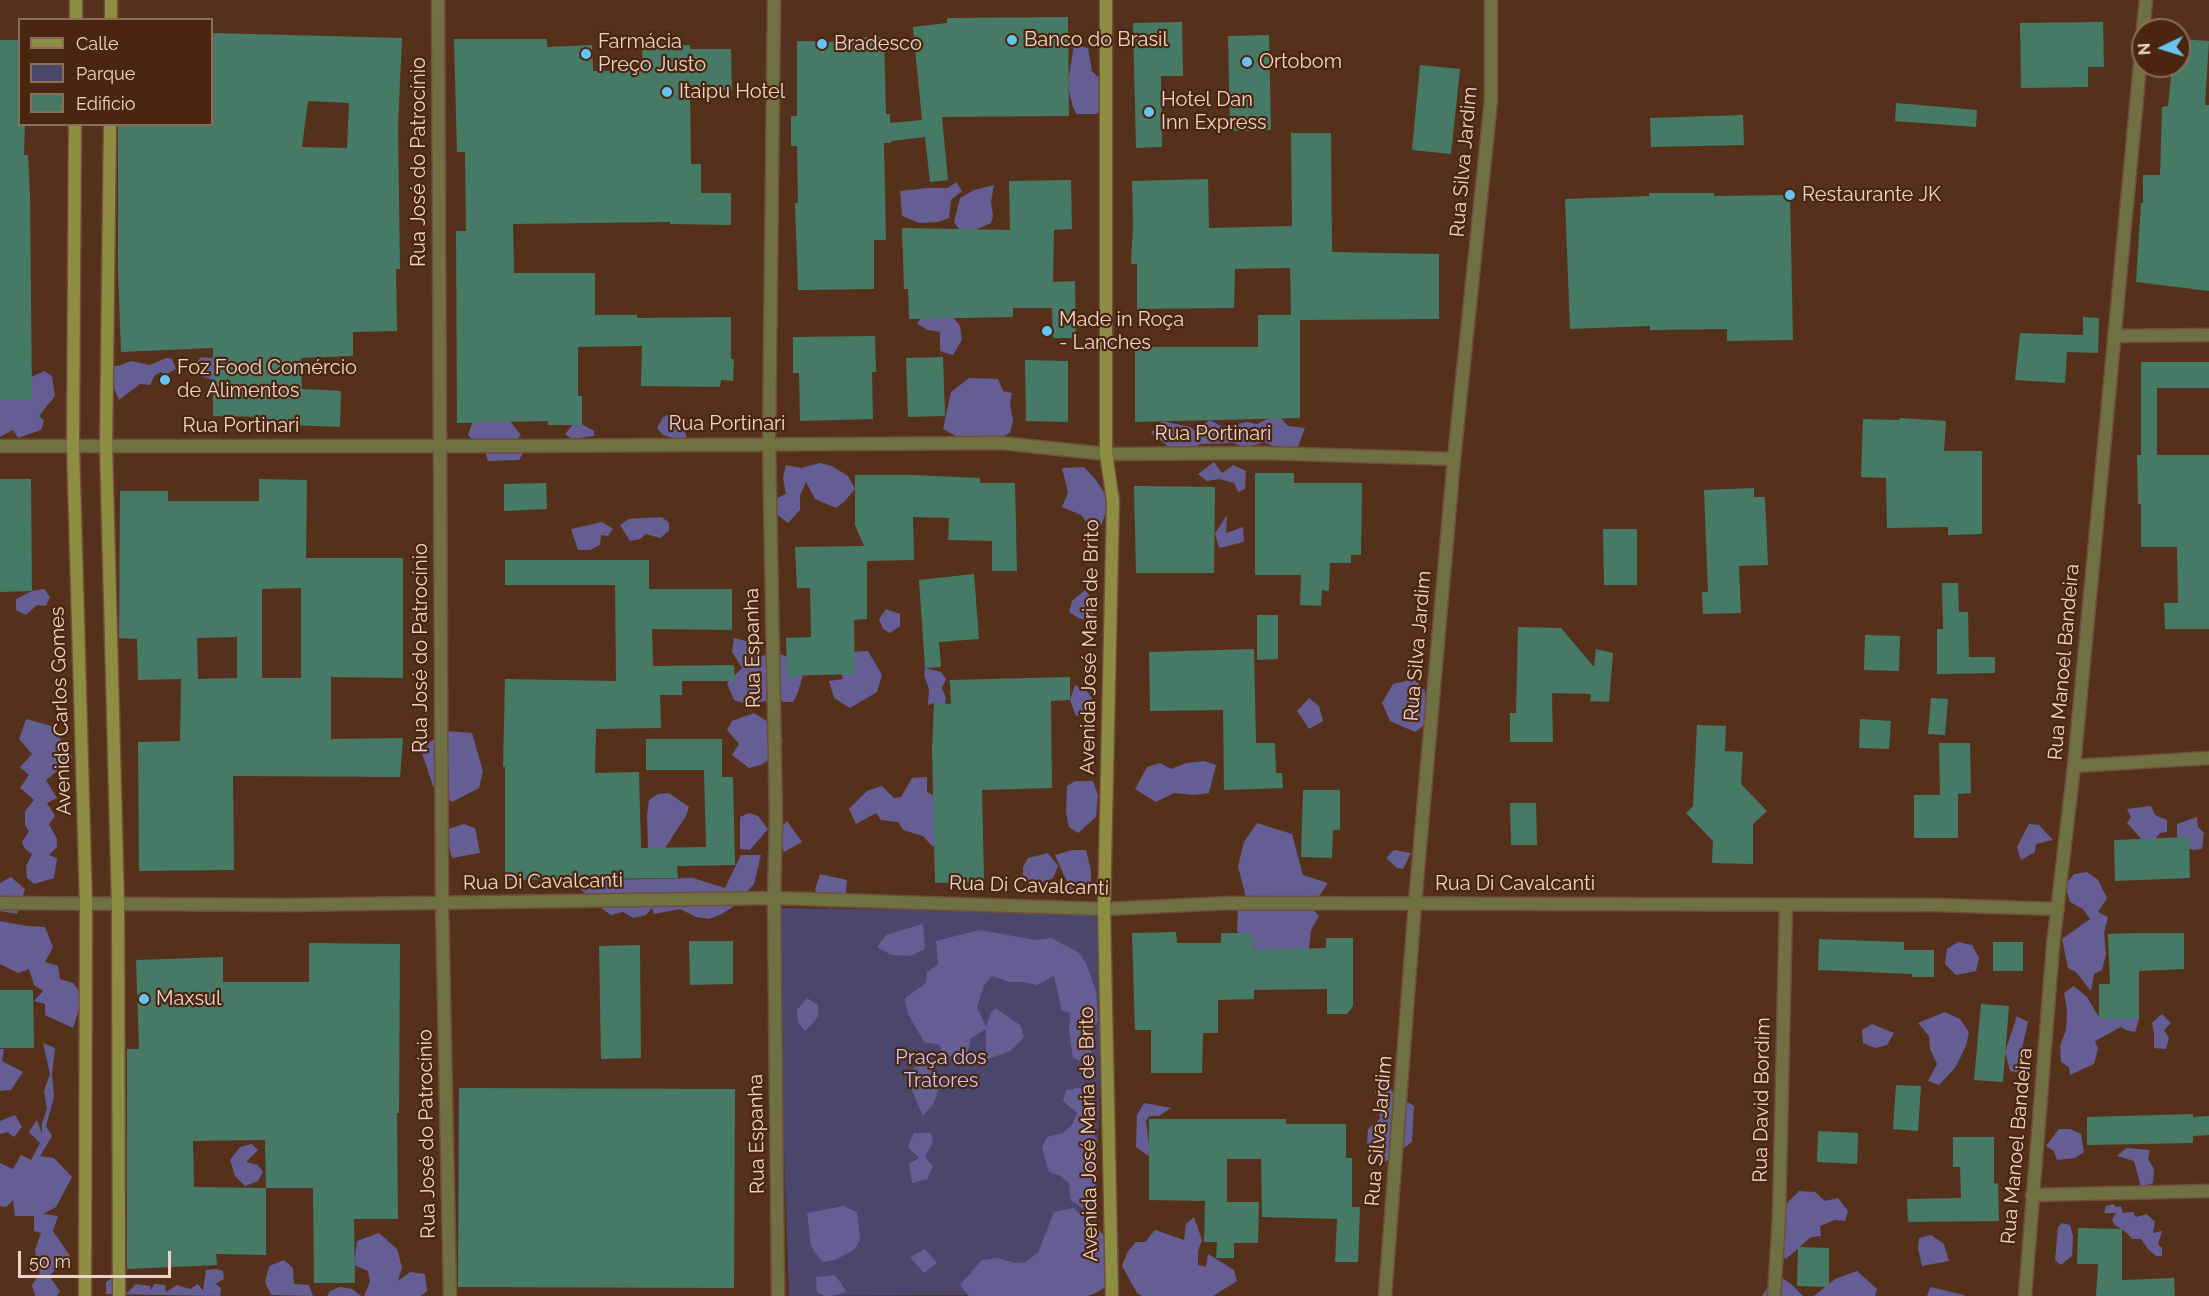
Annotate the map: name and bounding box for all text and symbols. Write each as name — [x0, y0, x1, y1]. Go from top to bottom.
legend — [18, 18, 213, 126]
north arrow — [2131, 18, 2191, 78]
place label: Banco do Brasil — [1024, 28, 1168, 52]
place label: Farmácia Preço Justo — [598, 30, 706, 77]
place label: Bradesco — [834, 32, 922, 56]
text: Calle — [76, 33, 119, 54]
marker: Banco do Brasil — [1005, 33, 1019, 47]
marker: Bradesco — [815, 37, 829, 51]
text: N — [2135, 42, 2154, 56]
marker: Farmácia Preço Justo — [579, 47, 593, 61]
place label: Ortobom — [1259, 50, 1342, 74]
marker: Ortobom — [1240, 55, 1254, 69]
street label: Rua José do Patrocínio — [407, 57, 431, 267]
text: Parque — [76, 63, 135, 84]
place label: Itaipu Hotel — [679, 80, 785, 104]
marker: Itaipu Hotel — [660, 85, 674, 99]
street label: Rua Silva Jardim — [1445, 86, 1483, 238]
place label: Hotel Dan Inn Express — [1161, 88, 1267, 135]
text: Edificio — [76, 93, 135, 114]
marker: Hotel Dan Inn Express — [1142, 105, 1156, 119]
place label: Restaurante JK — [1802, 183, 1941, 207]
marker: Restaurante JK — [1783, 188, 1797, 202]
place label: Made in Roça - Lanches — [1059, 308, 1184, 355]
marker: Made in Roça - Lanches — [1040, 324, 1054, 338]
place label: Foz Food Comércio de Alimentos — [177, 356, 357, 403]
marker: Foz Food Comércio de Alimentos — [158, 373, 172, 387]
street label: Rua Portinari — [669, 412, 785, 436]
street label: Rua Portinari — [183, 414, 299, 438]
street label: Rua Portinari — [1155, 422, 1271, 446]
street label: Avenida José Maria de Brito — [1076, 519, 1104, 775]
street label: Rua José do Patrocínio — [409, 543, 433, 753]
street label: Rua Manoel Bandeira — [2043, 563, 2085, 761]
street label: Rua Silva Jardim — [1399, 570, 1437, 722]
street label: Rua Espanha — [740, 588, 766, 708]
street label: Avenida Carlos Gomes — [45, 606, 77, 816]
street label: Rua Di Cavalcanti — [463, 869, 623, 895]
street label: Rua Di Cavalcanti — [949, 871, 1109, 901]
street label: Rua Di Cavalcanti — [1435, 872, 1595, 896]
place label: Maxsul — [156, 987, 221, 1011]
marker: Maxsul — [137, 992, 151, 1006]
street label: Avenida José Maria de Brito — [1075, 1006, 1103, 1262]
street label: Rua David Bordim — [1749, 1017, 1775, 1183]
street label: Rua José do Patrocínio — [413, 1029, 441, 1239]
park label: Praça dos Tratores — [895, 1046, 987, 1093]
street label: Rua Manoel Bandeira — [1996, 1047, 2038, 1245]
street label: Rua Silva Jardim — [1360, 1055, 1398, 1207]
street label: Rua Espanha — [744, 1074, 770, 1194]
scale bar — [21, 1239, 174, 1277]
text: 50 m — [29, 1251, 71, 1272]

